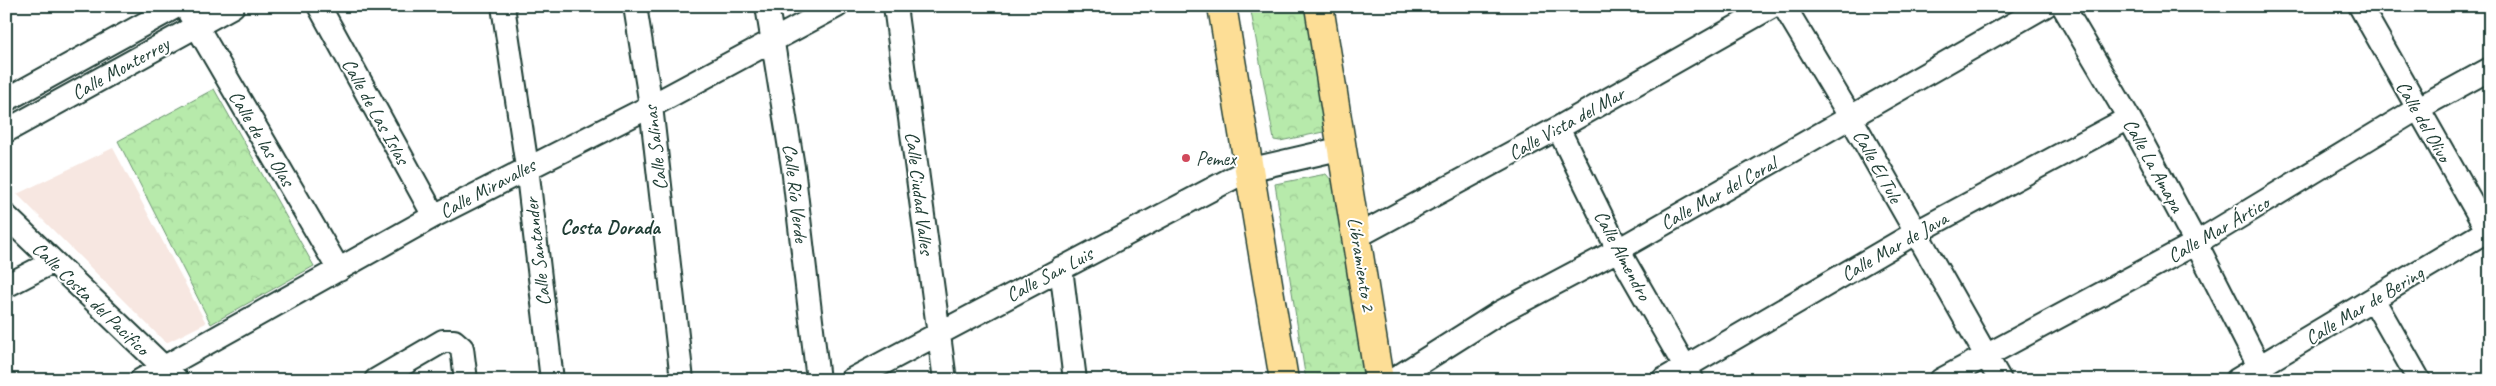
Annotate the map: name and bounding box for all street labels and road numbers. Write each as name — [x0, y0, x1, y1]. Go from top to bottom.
street label: Calle Monterrey — [67, 30, 175, 105]
street label: Calle de Las Islas — [336, 54, 416, 171]
street label: Calle del Olivo — [2390, 76, 2458, 168]
street label: Calle Vista del Mar — [1504, 80, 1630, 166]
street label: Calle de las Olas — [223, 86, 301, 193]
street label: Calle Salinas — [638, 102, 673, 192]
street label: Calle La Amapa — [2118, 114, 2191, 218]
street label: Calle El Tule — [1847, 125, 1909, 209]
street label: Calle Ciudad Valles — [900, 130, 940, 258]
street label: Calle Río Verde — [777, 142, 814, 245]
street label: Calle Mar del Coral — [1656, 150, 1784, 236]
street label: Calle Miravalles — [435, 152, 541, 224]
street label: Calle Mar Ártico — [2163, 189, 2275, 269]
street label: Calle Santander — [518, 194, 557, 308]
street label: Calle Mar de Java — [1836, 205, 1954, 287]
street label: Calle Almendro — [1588, 206, 1657, 305]
street label: Libramiento 2 — [1342, 216, 1382, 315]
street label: Calle Costa del Pacifico — [27, 236, 156, 362]
street label: Calle San Luis — [1002, 240, 1099, 308]
street label: Calle Mar de Bering — [2300, 260, 2429, 351]

